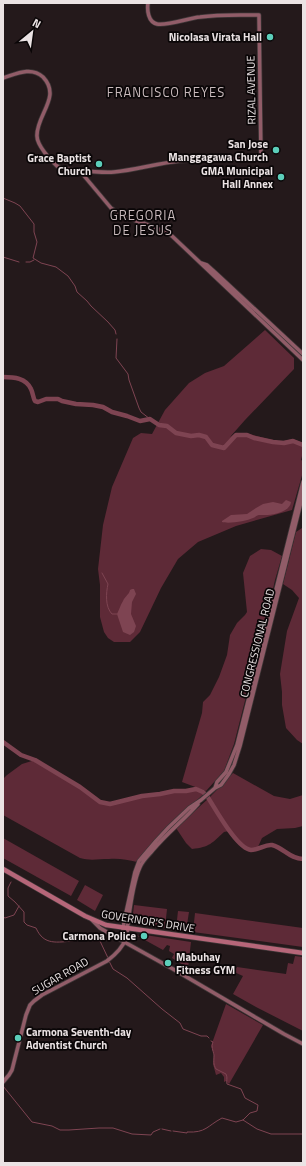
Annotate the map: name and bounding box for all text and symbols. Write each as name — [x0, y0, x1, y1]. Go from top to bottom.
north arrow — [12, 12, 52, 52]
text: N — [30, 14, 44, 32]
place label: Nicolasa Virata Hall — [169, 29, 262, 45]
marker: Nicolasa Virata Hall — [265, 32, 275, 42]
street label: RIZAL AVENUE — [242, 55, 260, 125]
district label: FRANCISCO REYES — [107, 82, 225, 102]
place label: San Jose Manggagawa Church — [168, 136, 268, 165]
marker: San Jose Manggagawa Church — [271, 145, 281, 155]
place label: Grace Baptist Church — [27, 150, 91, 179]
marker: Grace Baptist Church — [94, 159, 104, 169]
place label: GMA Municipal Hall Annex — [201, 163, 274, 192]
marker: GMA Municipal Hall Annex — [276, 172, 286, 182]
district label: GREGORIA DE JESUS — [110, 205, 176, 240]
street label: CONGRESSIONAL ROAD — [236, 587, 278, 699]
street label: GOVERNOR'S DRIVE — [100, 906, 196, 936]
place label: Carmona Police — [62, 928, 136, 944]
marker: Carmona Police — [139, 931, 149, 941]
place label: Mabuhay Fitness GYM — [176, 949, 235, 978]
street label: SUGAR ROAD — [29, 953, 91, 999]
marker: Mabuhay Fitness GYM — [163, 958, 173, 968]
place label: Carmona Seventh-day Adventist Church — [26, 1024, 132, 1053]
marker: Carmona Seventh-day Adventist Church — [13, 1033, 23, 1043]

